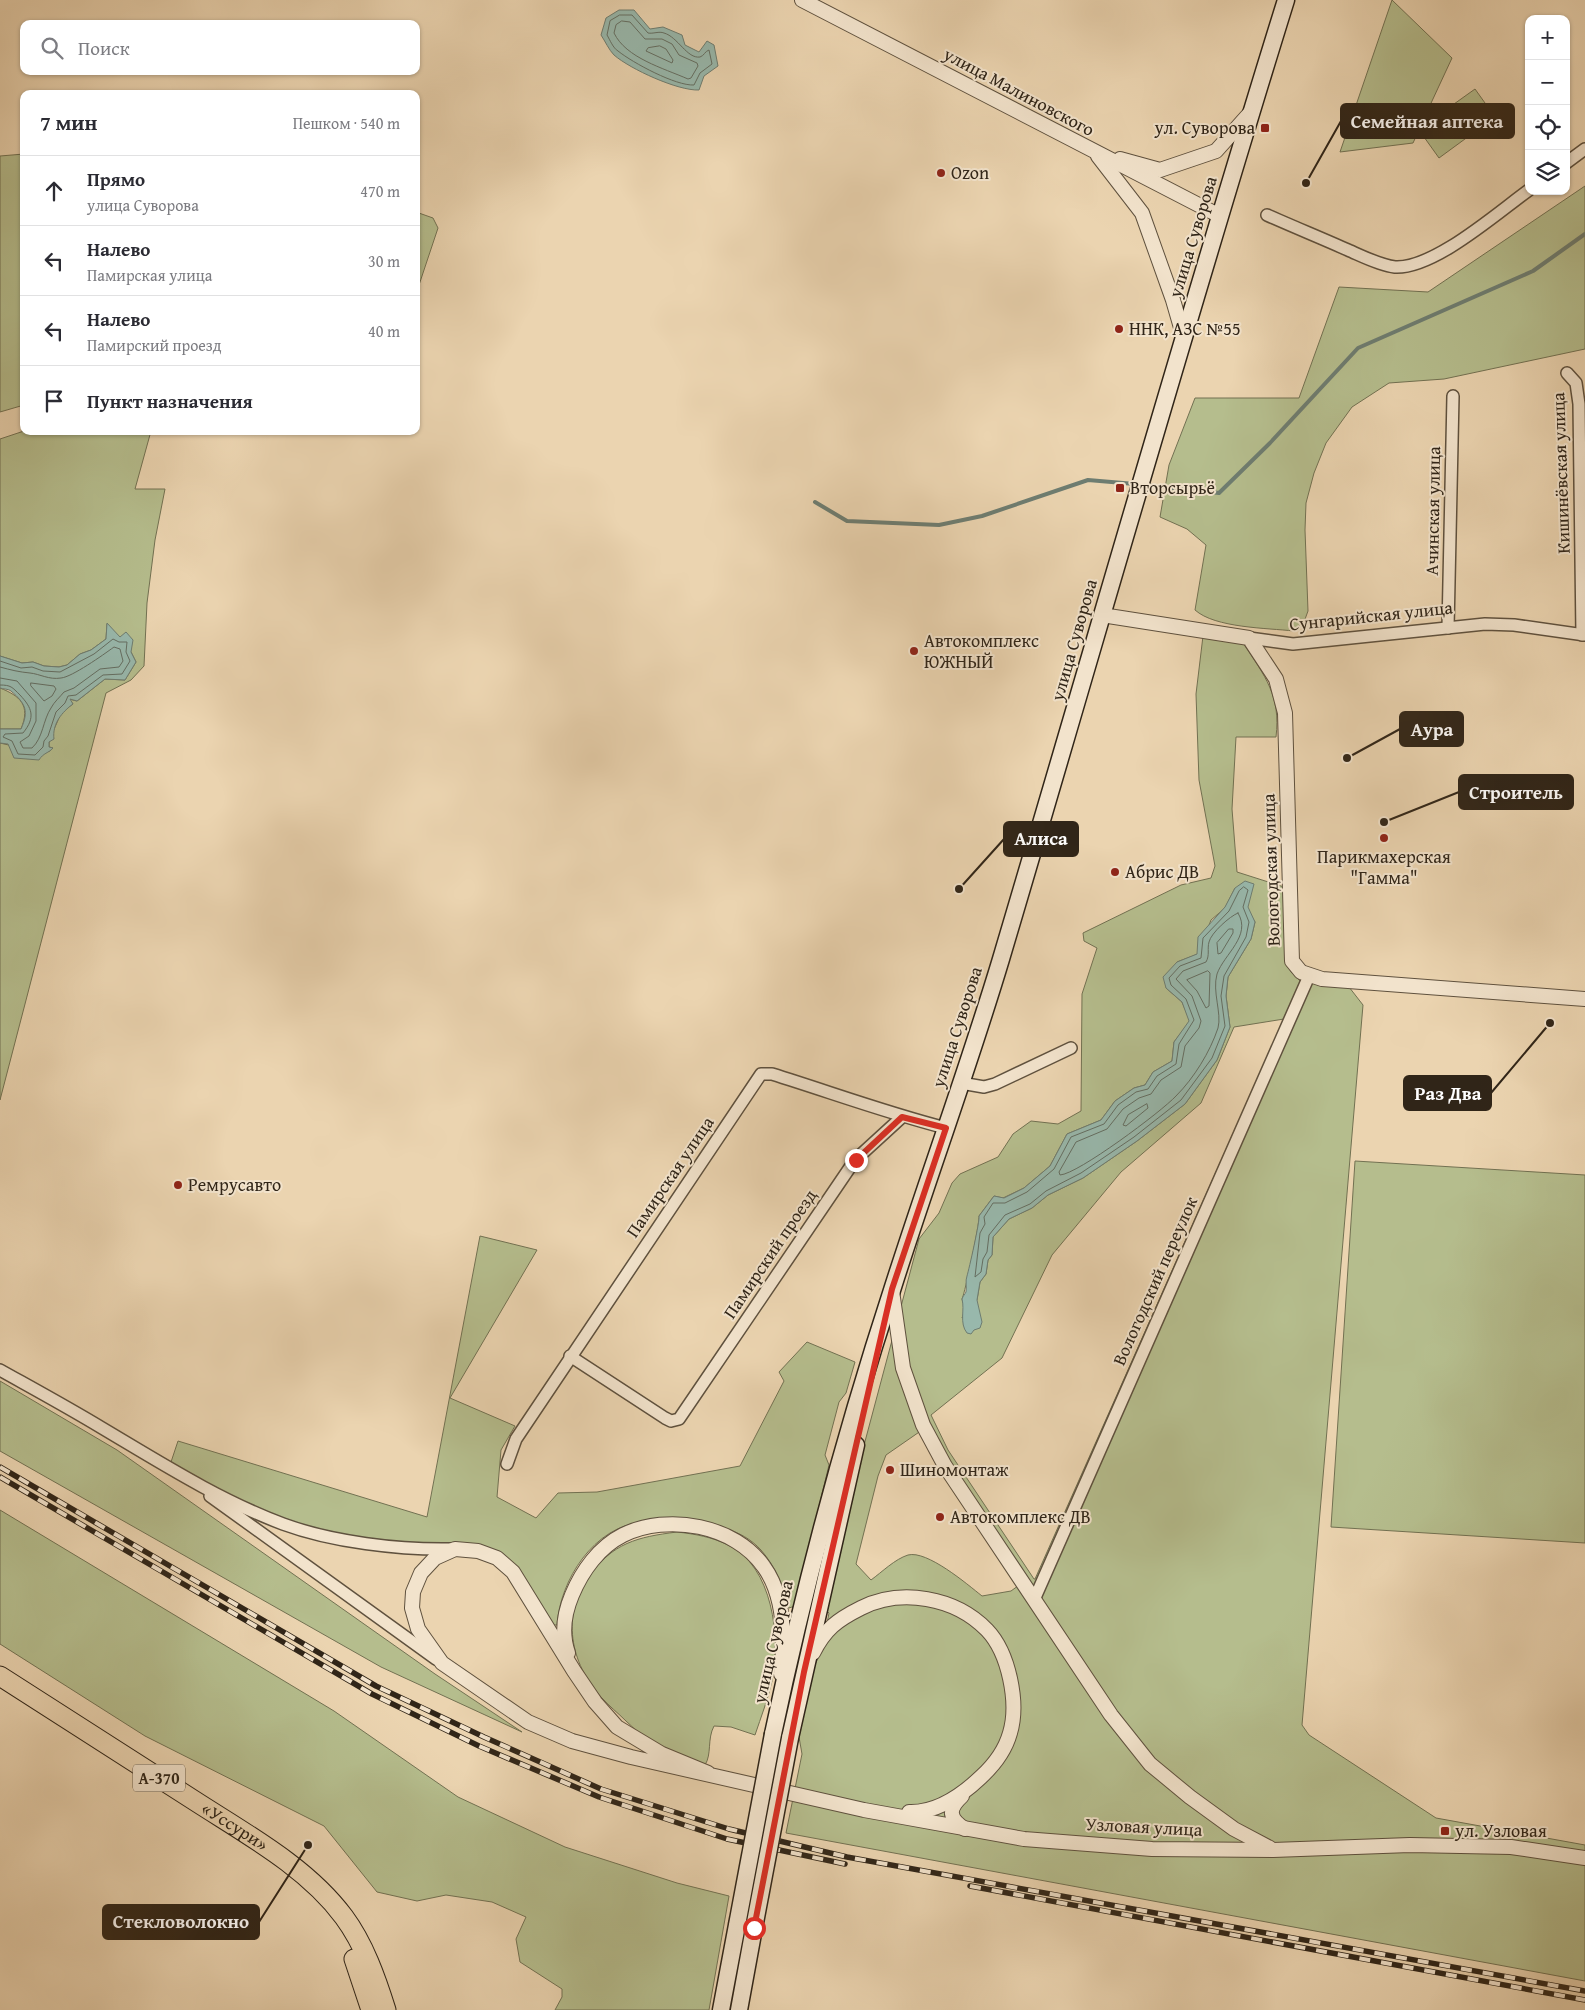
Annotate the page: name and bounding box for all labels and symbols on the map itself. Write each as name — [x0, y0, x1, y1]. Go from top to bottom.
street label: улица Малиновского — [938, 40, 1100, 143]
callout: Семейная аптека — [1341, 104, 1514, 138]
text: Семейная аптека — [1351, 107, 1504, 135]
place label: ул. Суворова — [1153, 114, 1255, 141]
marker: ул. Суворова — [1259, 122, 1271, 134]
place label: Ozon — [951, 159, 989, 186]
marker: Ozon — [935, 167, 947, 179]
street label: улица Суворова — [1161, 172, 1224, 302]
place label: ННК, АЗС №55 — [1129, 315, 1241, 342]
marker: ННК, АЗС №55 — [1113, 323, 1125, 335]
street label: Кишинёвская улица — [1544, 391, 1577, 554]
street label: Ачинская улица — [1418, 446, 1447, 576]
place label: Вторсырьё — [1130, 474, 1215, 501]
marker: Вторсырьё — [1114, 482, 1126, 494]
street label: улица Суворова — [1043, 575, 1104, 705]
street label: Сунгарийская улица — [1288, 593, 1454, 638]
place label: Автокомплекс ЮЖНЫЙ — [924, 627, 1039, 675]
marker: Автокомплекс ЮЖНЫЙ — [908, 645, 920, 657]
callout: Аура — [1400, 712, 1463, 746]
text: Аура — [1411, 715, 1454, 743]
callout: Строитель — [1459, 775, 1573, 809]
text: Строитель — [1469, 778, 1563, 806]
street label: Вологодская улица — [1254, 793, 1287, 947]
callout: Алиса — [1004, 822, 1078, 856]
text: Алиса — [1014, 824, 1068, 852]
marker: Парикмахерская "Гамма" — [1378, 832, 1390, 844]
place label: Парикмахерская "Гамма" — [1317, 843, 1451, 891]
place label: Абрис ДВ — [1125, 858, 1199, 885]
marker: Абрис ДВ — [1109, 866, 1121, 878]
street label: улица Суворова — [924, 962, 989, 1092]
callout: Раз Два — [1404, 1076, 1491, 1110]
text: Раз Два — [1415, 1079, 1482, 1107]
street label: Памирская улица — [619, 1110, 720, 1243]
route end — [845, 1149, 868, 1172]
place label: Ремрусавто — [188, 1171, 281, 1198]
marker: Ремрусавто — [172, 1179, 184, 1191]
street label: Памирский проезд — [716, 1183, 823, 1324]
street label: Вологодский переулок — [1105, 1192, 1204, 1370]
place label: Шиномонтаж — [900, 1456, 1009, 1483]
marker: Шиномонтаж — [884, 1464, 896, 1476]
place label: Автокомплекс ДВ — [950, 1503, 1091, 1530]
marker: Автокомплекс ДВ — [934, 1511, 946, 1523]
street label: улица Суворова — [745, 1577, 800, 1707]
road number: А-370 — [133, 1765, 185, 1792]
street label: «Уссури» — [196, 1795, 274, 1857]
street label: Узловая улица — [1085, 1810, 1204, 1843]
place label: ул. Узловая — [1454, 1817, 1547, 1844]
marker: ул. Узловая — [1439, 1825, 1451, 1837]
callout: Стекловолокно — [103, 1905, 259, 1939]
text: Стекловолокно — [113, 1907, 249, 1935]
route start — [743, 1917, 766, 1940]

